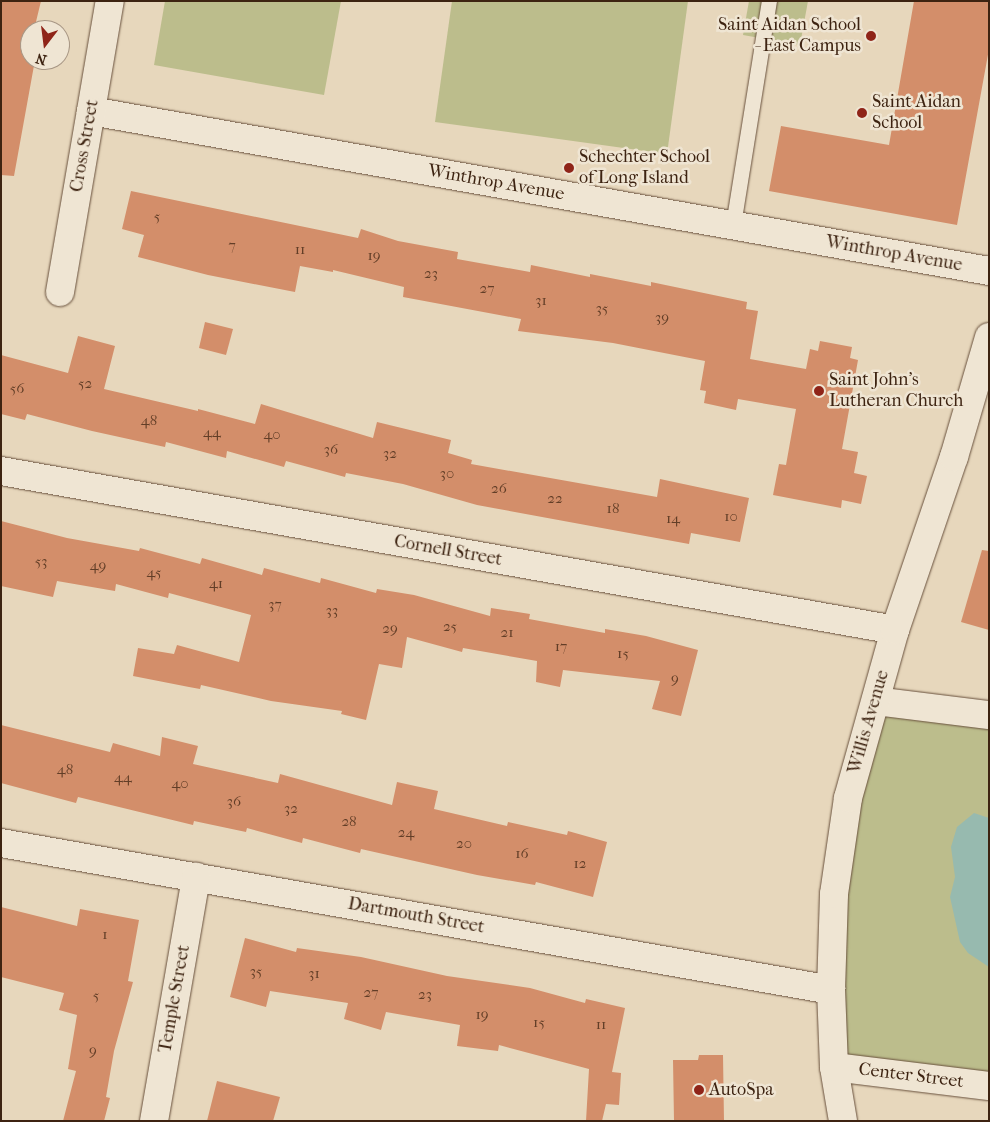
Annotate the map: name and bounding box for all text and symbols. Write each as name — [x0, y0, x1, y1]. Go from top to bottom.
place label: Saint Aidan School - East Campus — [718, 15, 861, 58]
north arrow — [20, 20, 70, 70]
marker: Saint Aidan School - East Campus — [865, 30, 877, 42]
text: N — [34, 49, 49, 69]
place label: Saint Aidan School — [872, 92, 961, 134]
street label: Cross Street — [66, 98, 104, 194]
marker: Saint Aidan School — [856, 107, 868, 119]
place label: Schechter School of Long Island — [579, 147, 710, 190]
street label: Winthrop Avenue — [426, 160, 566, 206]
marker: Schechter School of Long Island — [563, 162, 575, 174]
house number: 5 — [154, 208, 160, 226]
street label: Winthrop Avenue — [824, 231, 964, 277]
house number: 7 — [228, 237, 236, 255]
house number: 11 — [295, 241, 305, 259]
house number: 19 — [367, 247, 381, 265]
house number: 23 — [424, 265, 438, 283]
house number: 27 — [480, 280, 494, 298]
house number: 31 — [535, 292, 547, 310]
house number: 35 — [596, 300, 608, 318]
house number: 39 — [655, 309, 669, 327]
place label: Saint John's Lutheran Church — [829, 370, 963, 412]
house number: 52 — [78, 375, 92, 393]
house number: 56 — [10, 380, 24, 398]
marker: Saint John's Lutheran Church — [813, 385, 825, 397]
house number: 48 — [141, 412, 157, 430]
house number: 44 — [203, 424, 221, 442]
house number: 40 — [263, 426, 281, 444]
house number: 36 — [324, 441, 338, 459]
house number: 32 — [383, 445, 397, 463]
house number: 30 — [440, 465, 454, 483]
house number: 26 — [491, 480, 507, 498]
house number: 22 — [547, 490, 563, 508]
house number: 18 — [607, 500, 619, 518]
house number: 10 — [724, 508, 738, 526]
house number: 14 — [666, 510, 680, 528]
street label: Cornell Street — [392, 531, 504, 571]
house number: 53 — [35, 553, 47, 571]
house number: 49 — [90, 557, 106, 575]
house number: 45 — [147, 564, 161, 582]
house number: 41 — [209, 575, 223, 593]
house number: 37 — [268, 596, 282, 614]
house number: 33 — [326, 602, 338, 620]
house number: 25 — [443, 618, 457, 636]
house number: 29 — [382, 620, 398, 638]
house number: 21 — [500, 624, 514, 642]
house number: 17 — [555, 638, 567, 656]
house number: 15 — [617, 645, 629, 663]
street label: Willis Avenue — [844, 668, 894, 776]
house number: 9 — [671, 670, 679, 688]
house number: 48 — [57, 761, 73, 779]
house number: 44 — [114, 769, 132, 787]
house number: 40 — [171, 775, 189, 793]
house number: 36 — [227, 793, 241, 811]
house number: 32 — [284, 800, 298, 818]
house number: 28 — [341, 813, 357, 831]
house number: 24 — [398, 824, 414, 842]
house number: 20 — [456, 835, 472, 853]
house number: 16 — [515, 845, 529, 863]
house number: 12 — [573, 855, 587, 873]
street label: Dartmouth Street — [346, 893, 486, 939]
house number: 1 — [102, 926, 108, 944]
street label: Temple Street — [155, 943, 195, 1055]
house number: 35 — [250, 963, 262, 981]
house number: 31 — [308, 965, 320, 983]
house number: 27 — [364, 984, 378, 1002]
house number: 23 — [418, 986, 432, 1004]
house number: 5 — [93, 987, 99, 1005]
house number: 19 — [475, 1006, 489, 1024]
house number: 15 — [533, 1014, 545, 1032]
house number: 11 — [596, 1016, 606, 1034]
house number: 9 — [89, 1042, 97, 1060]
street label: Center Street — [857, 1059, 965, 1093]
place label: AutoSpa — [709, 1079, 774, 1101]
marker: AutoSpa — [693, 1084, 705, 1096]

